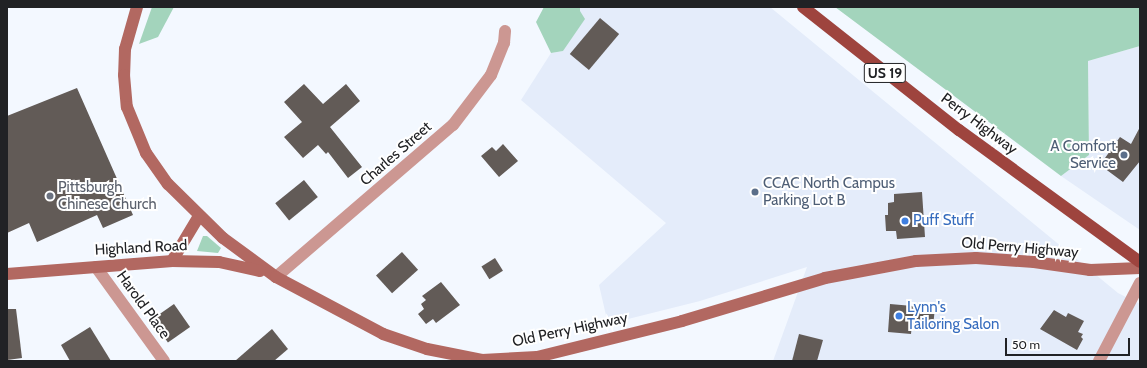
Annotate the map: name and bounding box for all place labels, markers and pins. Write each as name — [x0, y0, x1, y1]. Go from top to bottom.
place label: A Comfort Service — [1050, 137, 1116, 172]
marker: A Comfort Service — [1119, 150, 1129, 160]
place label: CCAC North Campus Parking Lot B — [763, 174, 895, 209]
place label: Pittsburgh Chinese Church — [58, 178, 157, 213]
marker: CCAC North Campus Parking Lot B — [750, 187, 760, 197]
marker: Pittsburgh Chinese Church — [45, 191, 55, 201]
place label: Puff Stuff — [913, 212, 974, 230]
marker: Puff Stuff — [900, 216, 910, 226]
place label: Lynn's Tailoring Salon — [907, 298, 999, 333]
marker: Lynn's Tailoring Salon — [894, 311, 904, 321]

